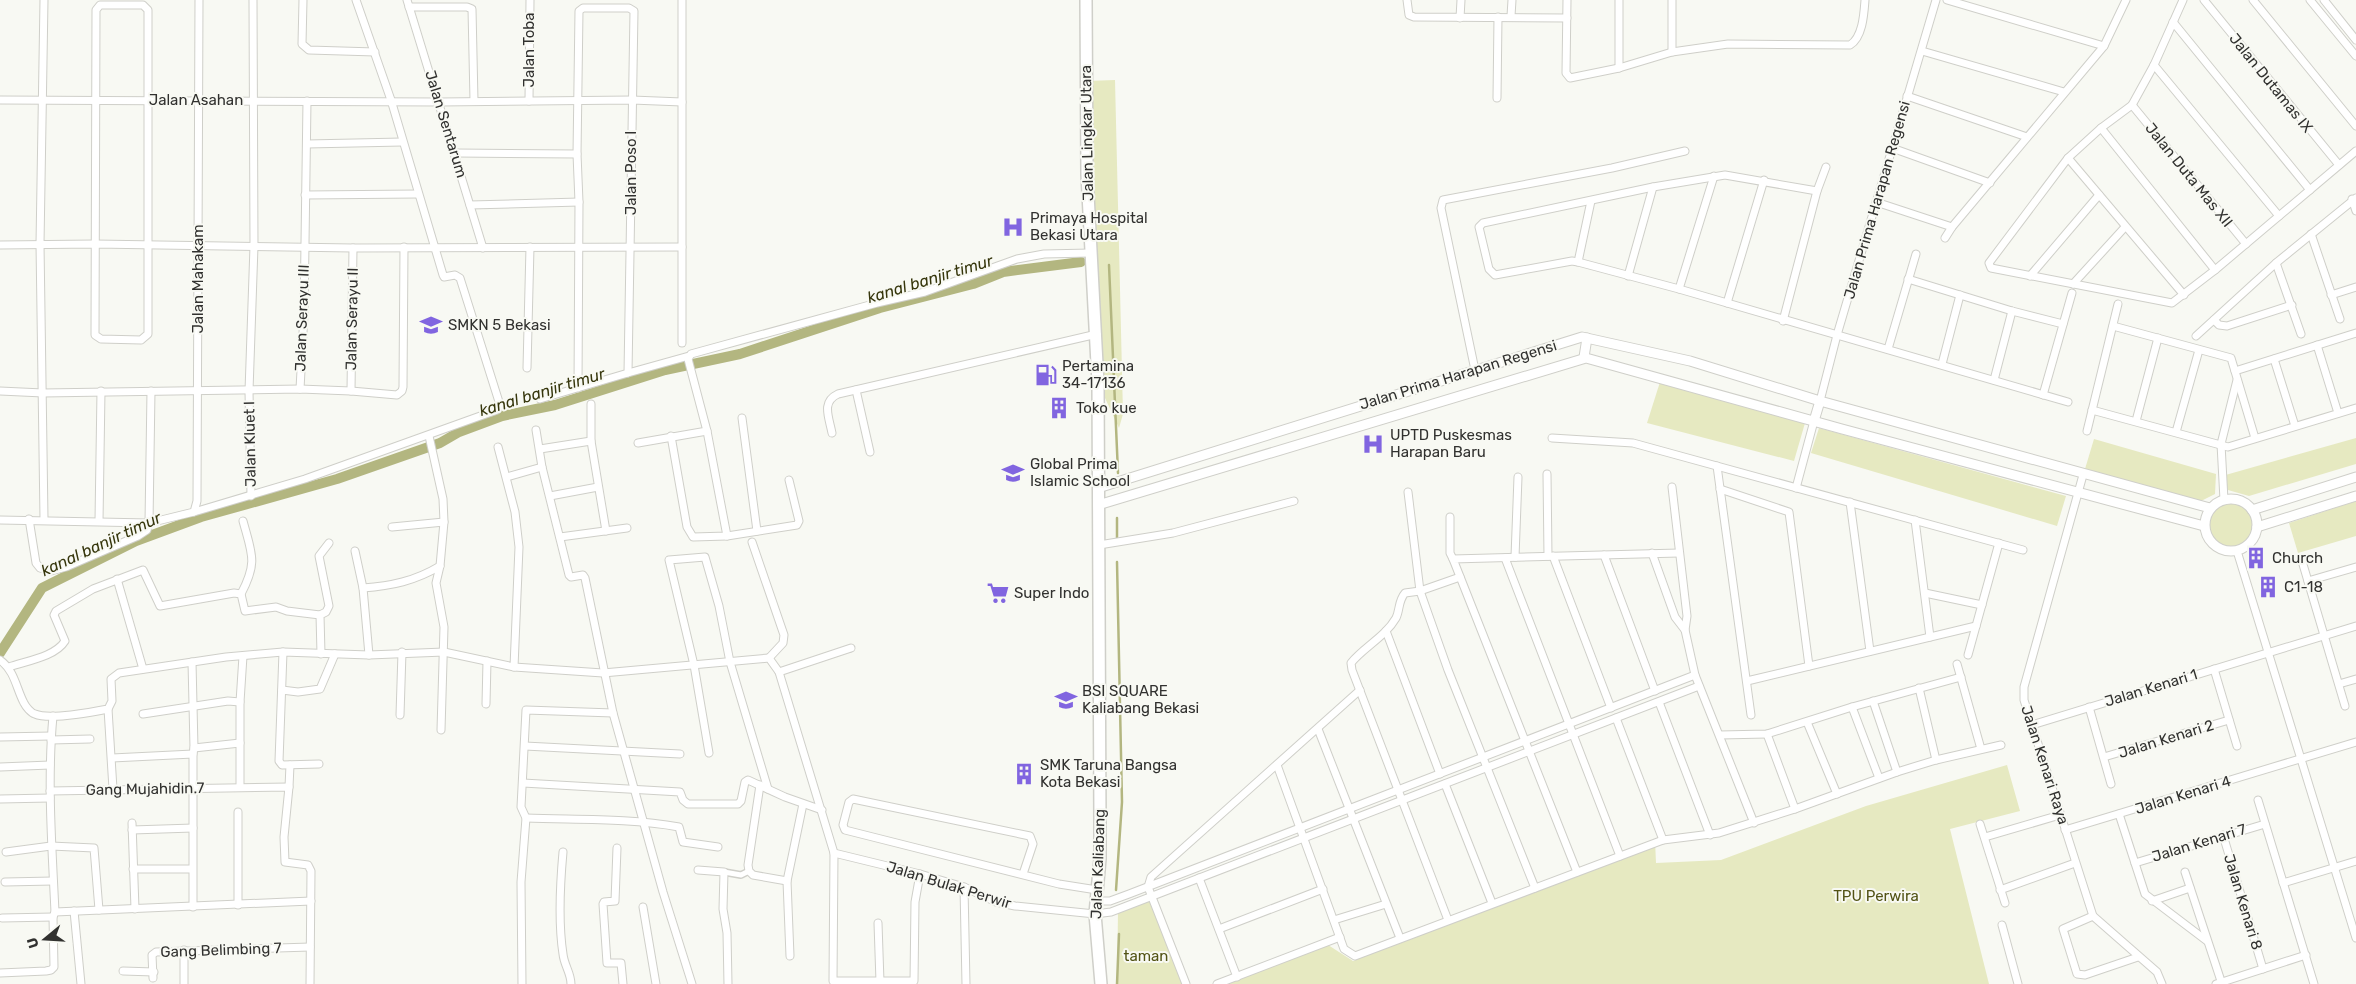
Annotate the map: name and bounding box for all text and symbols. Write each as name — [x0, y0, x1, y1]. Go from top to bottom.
street label: Jalan Toba — [520, 12, 538, 88]
street label: Jalan Dutamas IX — [2225, 30, 2317, 137]
street label: Jalan Lingkar Utara — [1077, 65, 1097, 201]
street label: Jalan Sentarum — [421, 68, 471, 180]
street label: Jalan Asahan — [149, 91, 243, 109]
street label: Jalan Prima Harapan Regensi — [1840, 99, 1914, 301]
street label: Jalan Duta Mas XII — [2141, 119, 2237, 231]
street label: Jalan Poso I — [622, 131, 640, 215]
place label: Primaya Hospital Bekasi Utara — [1030, 209, 1148, 244]
hospital icon: Primaya Hospital Bekasi Utara — [1000, 214, 1026, 240]
street label: Jalan Mahakam — [189, 224, 207, 334]
water label: kanal banjir timur — [865, 251, 996, 307]
street label: Jalan Serayu III — [291, 264, 313, 372]
street label: Jalan Serayu II — [342, 267, 362, 371]
school or university icon: SMKN 5 Bekasi — [418, 312, 444, 338]
place label: SMKN 5 Bekasi — [448, 316, 551, 334]
street label: Jalan Prima Harapan Regensi — [1357, 336, 1559, 414]
place label: Pertamina 34-17136 — [1062, 357, 1134, 392]
fuel station icon: Pertamina 34-17136 — [1033, 362, 1059, 388]
water label: kanal banjir timur — [477, 364, 608, 420]
building icon: Toko kue — [1046, 395, 1072, 421]
place label: Toko kue — [1076, 399, 1137, 417]
street label: Jalan Kluet I — [240, 401, 260, 487]
place label: UPTD Puskesmas Harapan Baru — [1390, 426, 1512, 461]
hospital icon: UPTD Puskesmas Harapan Baru — [1360, 431, 1386, 457]
place label: Global Prima Islamic School — [1030, 455, 1130, 490]
school or university icon: Global Prima Islamic School — [1000, 460, 1026, 486]
water label: kanal banjir timur — [38, 507, 165, 580]
building icon: Church — [2243, 545, 2269, 571]
place label: Church — [2272, 549, 2323, 567]
building icon: C1-18 — [2255, 574, 2281, 600]
place label: C1-18 — [2284, 578, 2323, 596]
supermarket icon: Super Indo — [985, 580, 1011, 606]
place label: Super Indo — [1014, 584, 1089, 602]
street label: Jalan Kenari 1 — [2102, 665, 2200, 711]
place label: BSI SQUARE Kaliabang Bekasi — [1082, 682, 1199, 717]
school or university icon: BSI SQUARE Kaliabang Bekasi — [1053, 687, 1079, 713]
street label: Jalan Kenari Raya — [2017, 703, 2073, 827]
street label: Jalan Kenari 2 — [2116, 716, 2216, 762]
place label: SMK Taruna Bangsa Kota Bekasi — [1040, 756, 1177, 791]
building icon: SMK Taruna Bangsa Kota Bekasi — [1011, 761, 1037, 787]
street label: Jalan Kenari 4 — [2133, 772, 2233, 818]
street label: Gang Mujahidin.7 — [85, 779, 205, 799]
street label: Jalan Kaliabang — [1087, 809, 1109, 919]
street label: Jalan Kenari 7 — [2150, 820, 2249, 866]
street label: Jalan Kenari 8 — [2220, 852, 2266, 952]
street label: Jalan Bulak Perwir — [884, 857, 1014, 913]
park label: TPU Perwira — [1833, 887, 1919, 905]
north arrow — [20, 914, 70, 964]
text: U — [23, 935, 43, 950]
street label: Gang Belimbing 7 — [160, 939, 282, 961]
park label: taman — [1124, 947, 1168, 965]

